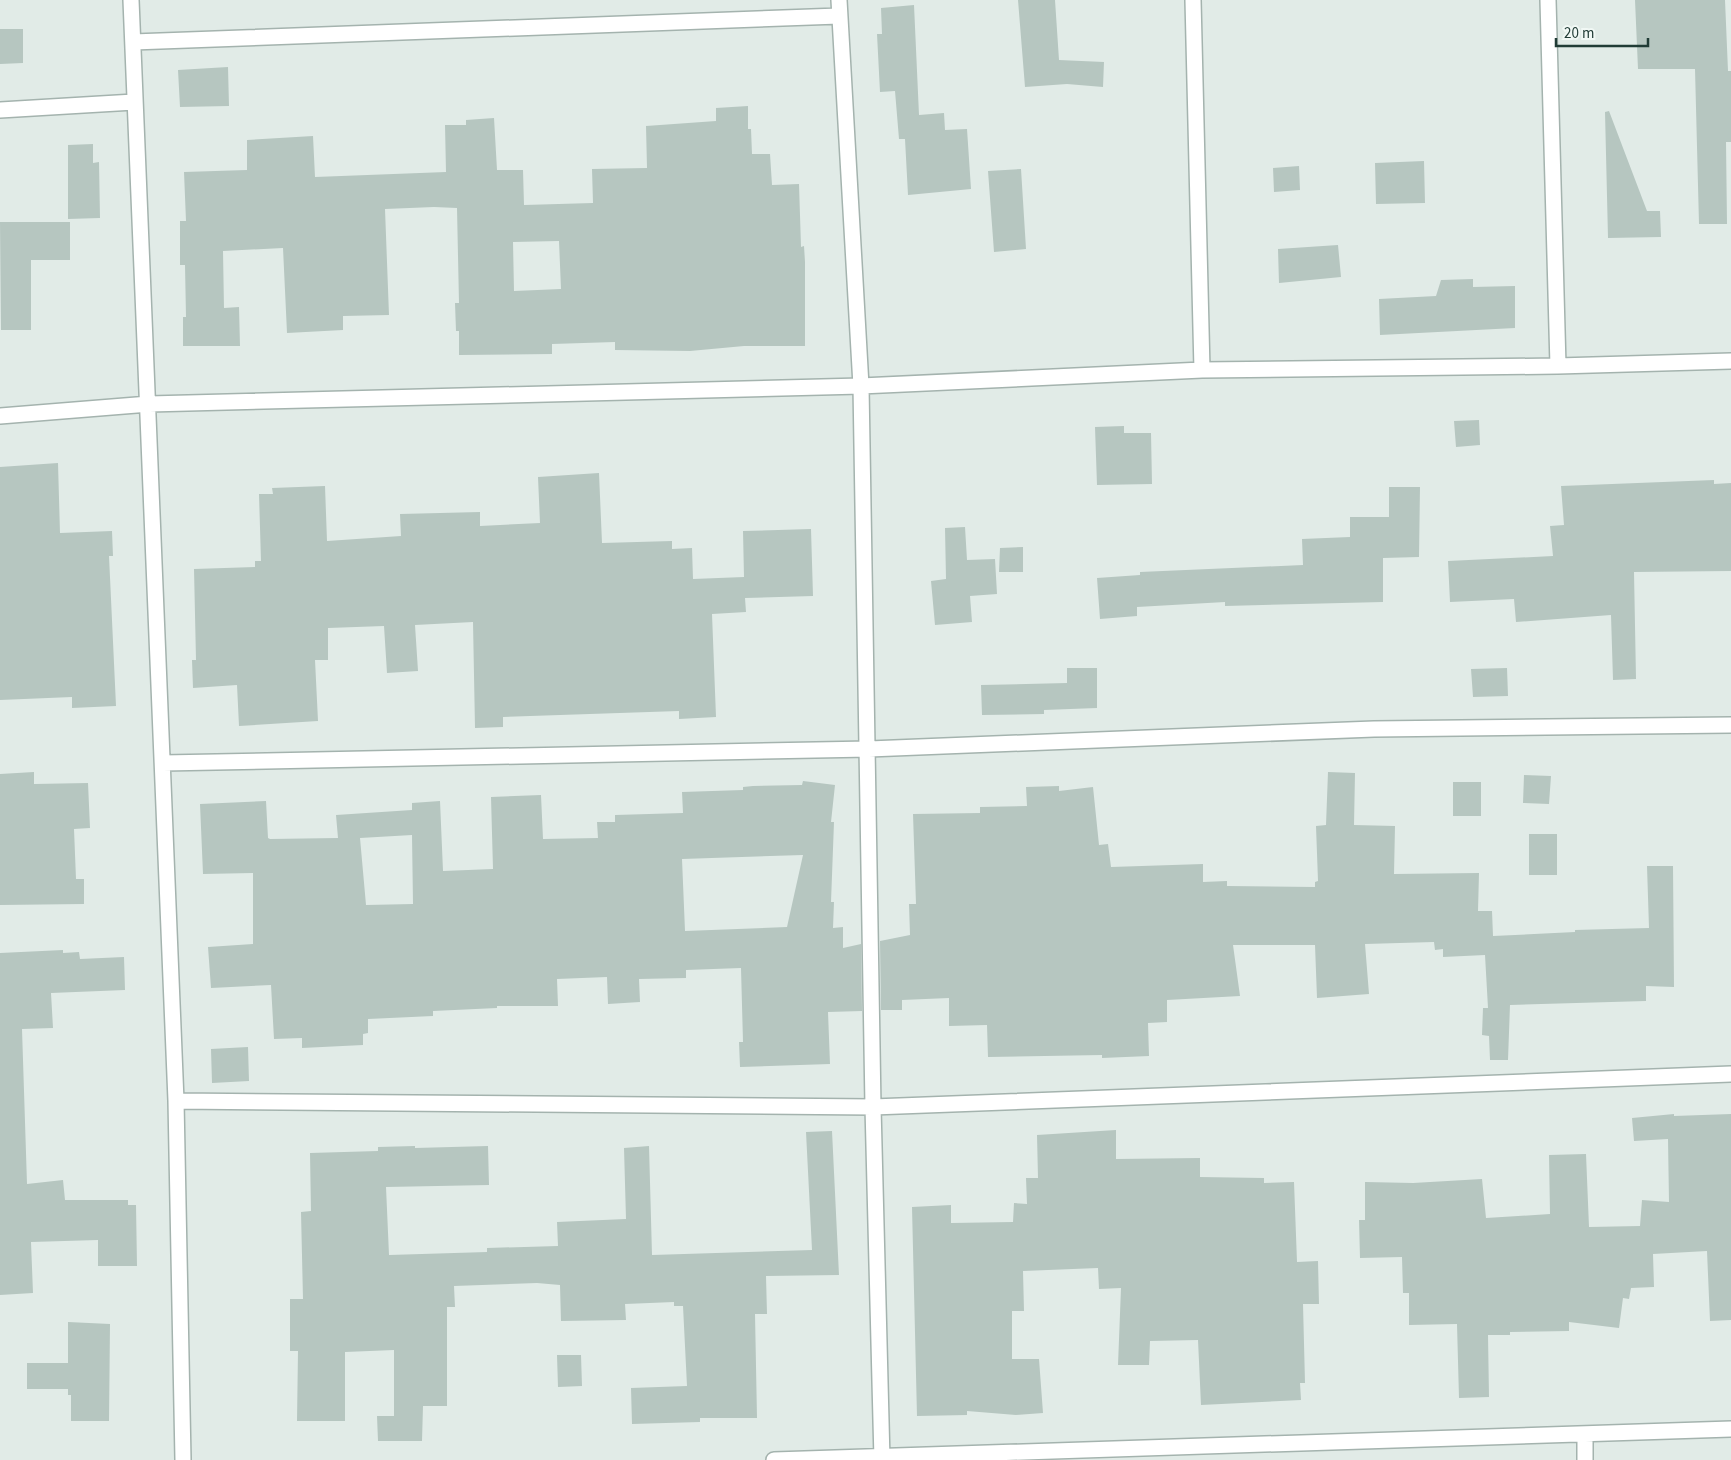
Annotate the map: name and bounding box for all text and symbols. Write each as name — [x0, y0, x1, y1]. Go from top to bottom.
scale bar — [1556, 15, 1648, 47]
text: 20 m — [1564, 23, 1594, 44]

